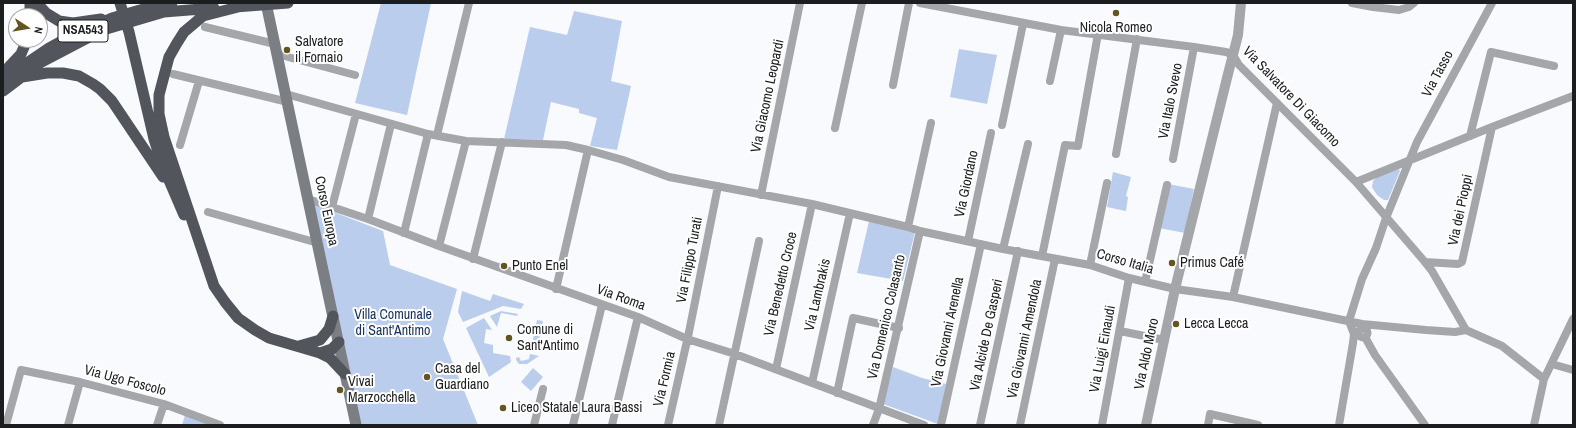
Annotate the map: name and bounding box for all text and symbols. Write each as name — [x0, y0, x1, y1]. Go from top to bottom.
north arrow — [8, 8, 48, 48]
marker: Nicola Romeo — [1111, 8, 1121, 18]
road number: NSA543 — [58, 20, 108, 42]
place label: Nicola Romeo — [1080, 20, 1152, 36]
text: N — [31, 26, 46, 35]
place label: Salvatore il Fornaio — [295, 34, 343, 66]
street label: Via Giacomo Leopardi — [748, 38, 788, 154]
street label: Via Salvatore Di Giacomo — [1239, 43, 1343, 151]
marker: Salvatore il Fornaio — [282, 45, 292, 55]
street label: Via Tasso — [1419, 48, 1457, 100]
street label: Via Italo Svevo — [1155, 62, 1187, 140]
street label: Via Giordano — [952, 149, 982, 219]
street label: Via dei Pioppi — [1445, 173, 1477, 247]
street label: Corso Europa — [310, 175, 342, 247]
street label: Via Filippo Turati — [673, 215, 707, 305]
street label: Via Benedetto Croce — [761, 230, 801, 338]
street label: Corso Italia — [1094, 246, 1156, 278]
street label: Via Domenico Colasanto — [864, 253, 910, 381]
place label: Primus Café — [1180, 255, 1244, 271]
street label: Via Lambrakis — [802, 257, 834, 333]
place label: Punto Enel — [512, 258, 568, 274]
marker: Primus Café — [1167, 258, 1177, 268]
marker: Punto Enel — [499, 261, 509, 271]
street label: Via Giovanni Arenella — [928, 275, 968, 389]
street label: Via Alcide De Gasperi — [967, 277, 1007, 393]
street label: Via Giovanni Amendola — [1004, 278, 1046, 400]
street label: Via Roma — [594, 281, 648, 315]
street label: Via Luigi Einaudi — [1086, 304, 1120, 394]
park label: Villa Comunale di Sant'Antimo — [354, 307, 432, 340]
place label: Lecca Lecca — [1184, 316, 1248, 332]
street label: Via Aldo Moro — [1131, 317, 1163, 391]
marker: Lecca Lecca — [1171, 319, 1181, 329]
place label: Comune di Sant'Antimo — [517, 322, 579, 354]
marker: Comune di Sant'Antimo — [504, 333, 514, 343]
street label: Via Formia — [651, 350, 679, 408]
place label: Casa del Guardiano — [435, 361, 489, 394]
street label: Via Ugo Foscolo — [82, 362, 168, 400]
marker: Casa del Guardiano — [422, 372, 432, 382]
place label: Vivai Marzocchella — [348, 374, 416, 406]
marker: Vivai Marzocchella — [335, 385, 345, 395]
place label: Liceo Statale Laura Bassi — [511, 400, 642, 416]
marker: Liceo Statale Laura Bassi — [498, 403, 508, 413]

